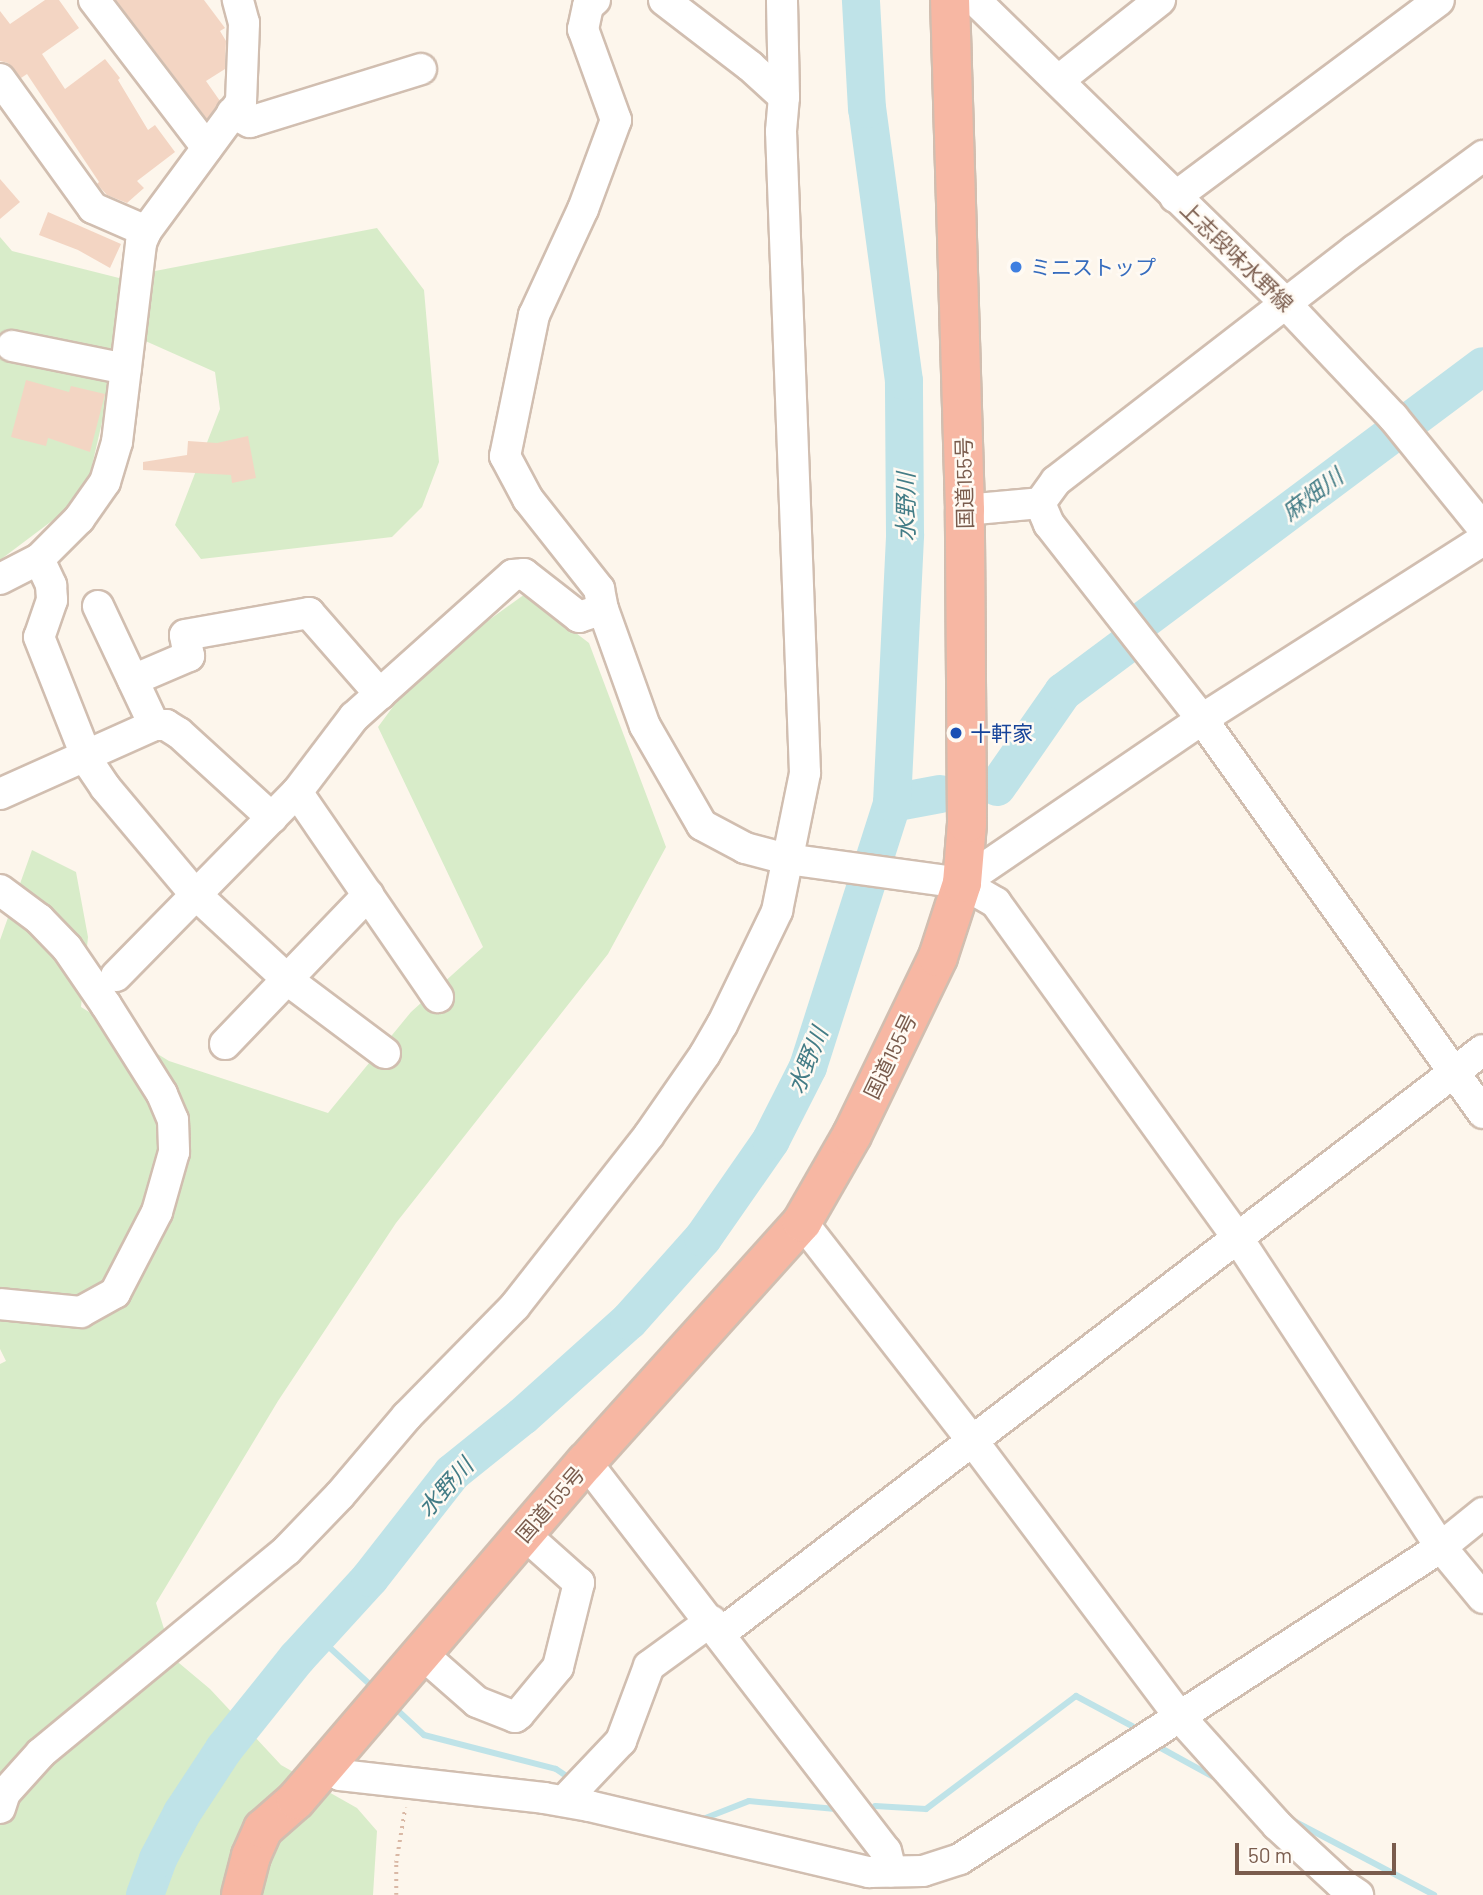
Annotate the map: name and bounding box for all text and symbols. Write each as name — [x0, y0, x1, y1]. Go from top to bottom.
street label: 上志段味水野線 — [1175, 196, 1299, 316]
place label: ミニストップ — [1030, 254, 1156, 280]
marker: ミニストップ — [1008, 259, 1024, 275]
street label: 国道155号 — [951, 437, 977, 529]
water label: 麻畑川 — [1276, 462, 1348, 526]
water label: 水野川 — [891, 473, 919, 541]
place label: 十軒家 — [970, 720, 1033, 746]
marker: 十軒家 — [948, 725, 964, 741]
street label: 国道155号 — [859, 1009, 921, 1103]
water label: 水野川 — [781, 1023, 833, 1097]
water label: 水野川 — [412, 1452, 478, 1522]
street label: 国道155号 — [510, 1461, 590, 1547]
scale bar — [1238, 1828, 1399, 1872]
text: 50 m — [1248, 1842, 1292, 1867]

